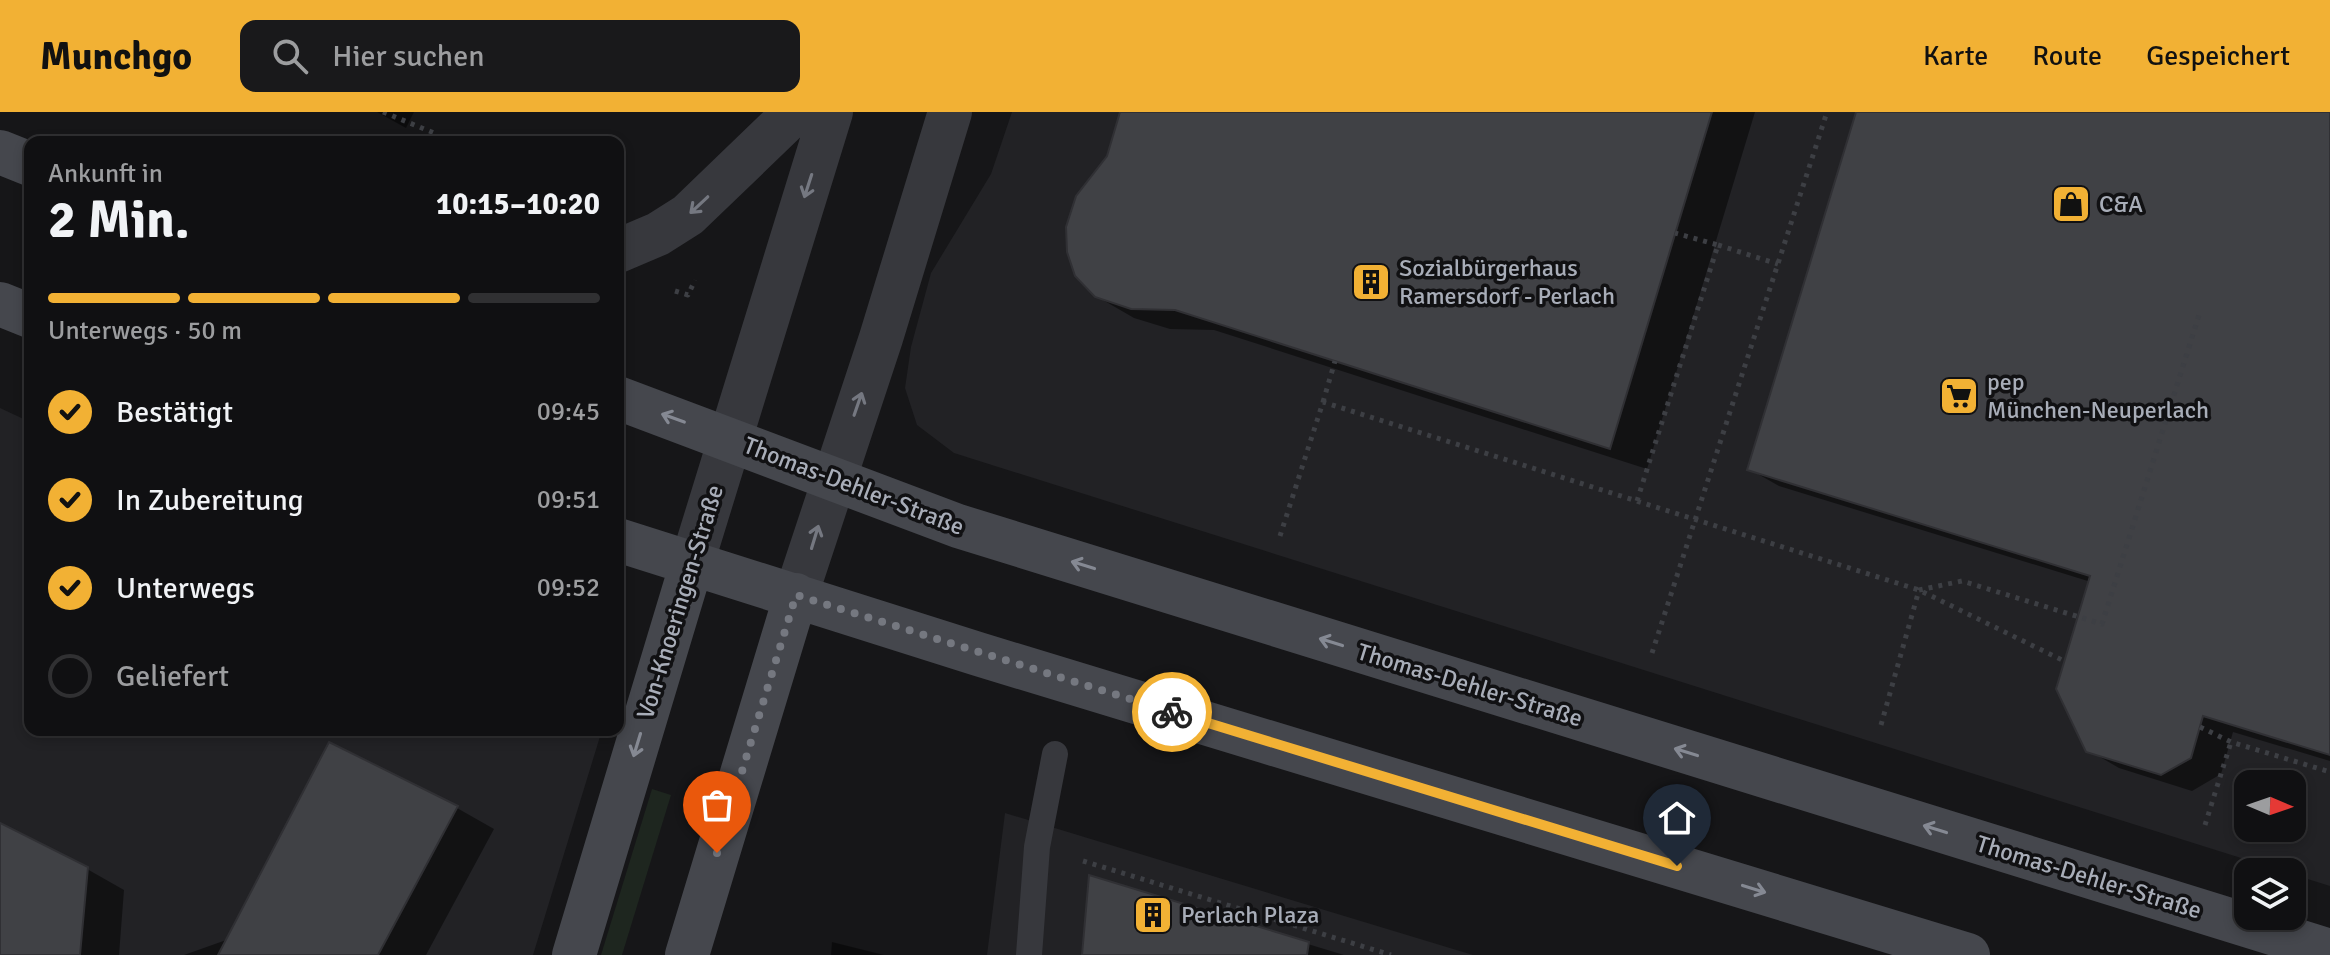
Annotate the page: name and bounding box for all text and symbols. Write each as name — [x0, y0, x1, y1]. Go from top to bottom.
search box — [240, 20, 800, 92]
text: Munchgo — [40, 33, 192, 80]
icon: search — [268, 34, 312, 78]
text: Hier suchen — [332, 38, 485, 75]
text: Karte — [1923, 39, 1988, 73]
text: Route — [2032, 39, 2102, 73]
text: Gespeichert — [2146, 39, 2290, 73]
text: Ankunft in — [48, 158, 163, 190]
one-way arrow — [799, 174, 814, 199]
shop icon: C&A — [2050, 183, 2092, 225]
text: 10:15–10:20 — [436, 186, 600, 223]
text: 2 Min. — [48, 188, 190, 252]
place label: C&A — [2099, 189, 2143, 219]
one-way arrow — [689, 196, 709, 214]
place label: Sozialbürgerhaus Ramersdorf - Perlach — [1399, 253, 1615, 311]
building icon: Sozialbürgerhaus Ramersdorf - Perlach — [1350, 261, 1392, 303]
text: Unterwegs · 50 m — [48, 315, 242, 347]
place label: pep München-Neuperlach — [1987, 367, 2209, 425]
supermarket icon: pep München-Neuperlach — [1938, 375, 1980, 417]
icon: check — [48, 390, 92, 434]
one-way arrow — [852, 392, 867, 417]
text: Bestätigt — [116, 394, 233, 431]
text: 09:45 — [537, 396, 600, 428]
one-way arrow — [661, 410, 686, 425]
street label: Thomas-Dehler-Straße — [739, 430, 969, 542]
icon: check — [48, 478, 92, 522]
street label: Von-Knoeringen-Straße — [630, 481, 730, 723]
text: In Zubereitung — [116, 482, 304, 519]
text: 09:51 — [537, 484, 600, 516]
one-way arrow — [808, 524, 823, 550]
one-way arrow — [1070, 557, 1096, 572]
icon: check — [48, 566, 92, 610]
text: Unterwegs — [116, 570, 255, 607]
text: 09:52 — [537, 572, 600, 604]
one-way arrow — [1319, 634, 1344, 648]
street label: Thomas-Dehler-Straße — [1354, 636, 1586, 734]
text: Geliefert — [116, 658, 229, 695]
courier — [1132, 672, 1212, 752]
icon: bike — [1150, 690, 1194, 734]
one-way arrow — [629, 732, 644, 758]
one-way arrow — [1674, 744, 1700, 759]
north arrow — [2234, 770, 2306, 842]
map controls — [2234, 770, 2306, 930]
pin — [683, 771, 751, 853]
icon: bag — [695, 783, 739, 827]
pin — [1643, 784, 1711, 866]
icon: home — [1655, 796, 1699, 840]
one-way arrow — [1922, 821, 1948, 836]
street label: Thomas-Dehler-Straße — [1973, 828, 2205, 926]
button: layers — [2234, 858, 2306, 930]
one-way arrow — [1741, 882, 1767, 897]
building icon: Perlach Plaza — [1132, 894, 1174, 936]
place label: Perlach Plaza — [1181, 900, 1319, 930]

